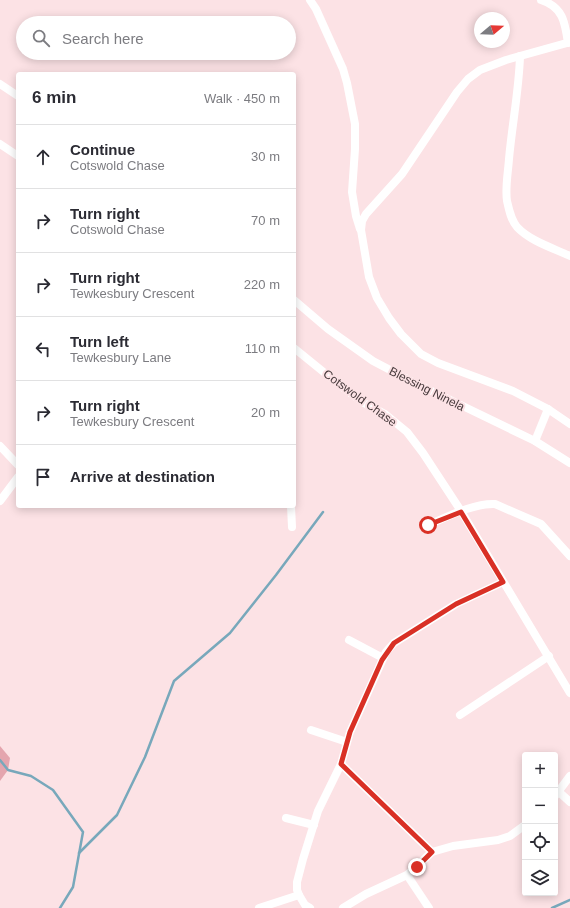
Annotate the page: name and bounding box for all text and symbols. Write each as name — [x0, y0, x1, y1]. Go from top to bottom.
north arrow — [474, 12, 510, 48]
search box — [16, 16, 296, 60]
icon: search — [30, 27, 52, 49]
text: Search here — [62, 30, 144, 47]
text: 6 min — [32, 88, 76, 107]
text: Walk · 450 m — [204, 91, 280, 106]
text: Continue — [70, 141, 135, 158]
icon: ahead — [32, 146, 54, 168]
text: 30 m — [251, 149, 280, 164]
text: Cotswold Chase — [70, 158, 165, 173]
text: Turn right — [70, 205, 140, 222]
icon: right — [32, 210, 54, 232]
text: 70 m — [251, 213, 280, 228]
text: Cotswold Chase — [70, 222, 165, 237]
text: Turn right — [70, 269, 140, 286]
icon: right — [32, 274, 54, 296]
text: 220 m — [244, 277, 280, 292]
text: Tewkesbury Crescent — [70, 286, 194, 301]
text: Turn left — [70, 333, 129, 350]
icon: left — [32, 338, 54, 360]
text: 110 m — [245, 341, 280, 356]
text: Tewkesbury Lane — [70, 350, 171, 365]
street label: Blessing Ninela — [387, 364, 467, 414]
street label: Cotswold Chase — [321, 367, 400, 430]
text: Turn right — [70, 397, 140, 414]
icon: right — [32, 402, 54, 424]
text: 20 m — [251, 405, 280, 420]
text: Tewkesbury Crescent — [70, 414, 194, 429]
icon: arrive — [32, 466, 54, 488]
text: Arrive at destination — [70, 468, 215, 485]
route start — [419, 516, 437, 534]
map controls — [522, 752, 558, 896]
button: + — [522, 752, 558, 788]
button: − — [522, 788, 558, 824]
button: locate — [522, 824, 558, 860]
route end — [408, 858, 426, 876]
button: layers — [522, 860, 558, 896]

